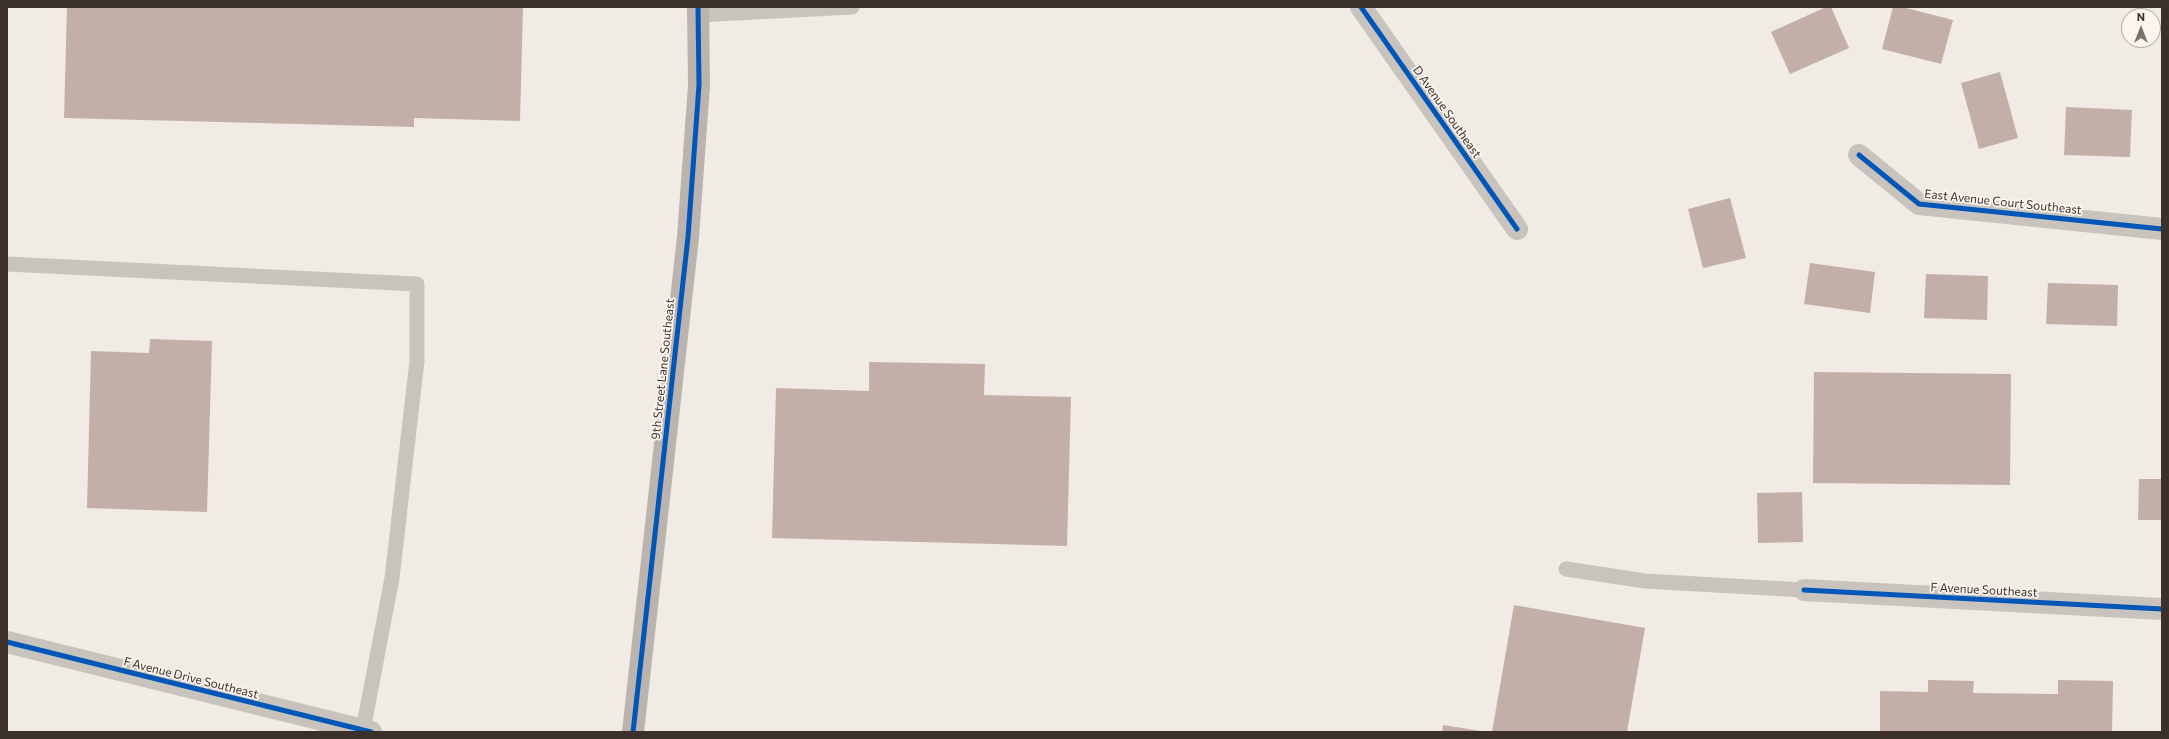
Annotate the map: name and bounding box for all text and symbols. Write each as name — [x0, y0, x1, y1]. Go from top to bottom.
north arrow — [2121, 8, 2161, 48]
text: N — [2137, 10, 2145, 23]
street label: D Avenue Southeast — [1410, 63, 1484, 161]
street label: East Avenue Court Southeast — [1924, 187, 2082, 217]
street label: 9th Street Lane Southeast — [648, 298, 678, 440]
street label: F Avenue Southeast — [1930, 580, 2038, 600]
street label: F Avenue Drive Southeast — [122, 654, 260, 702]

